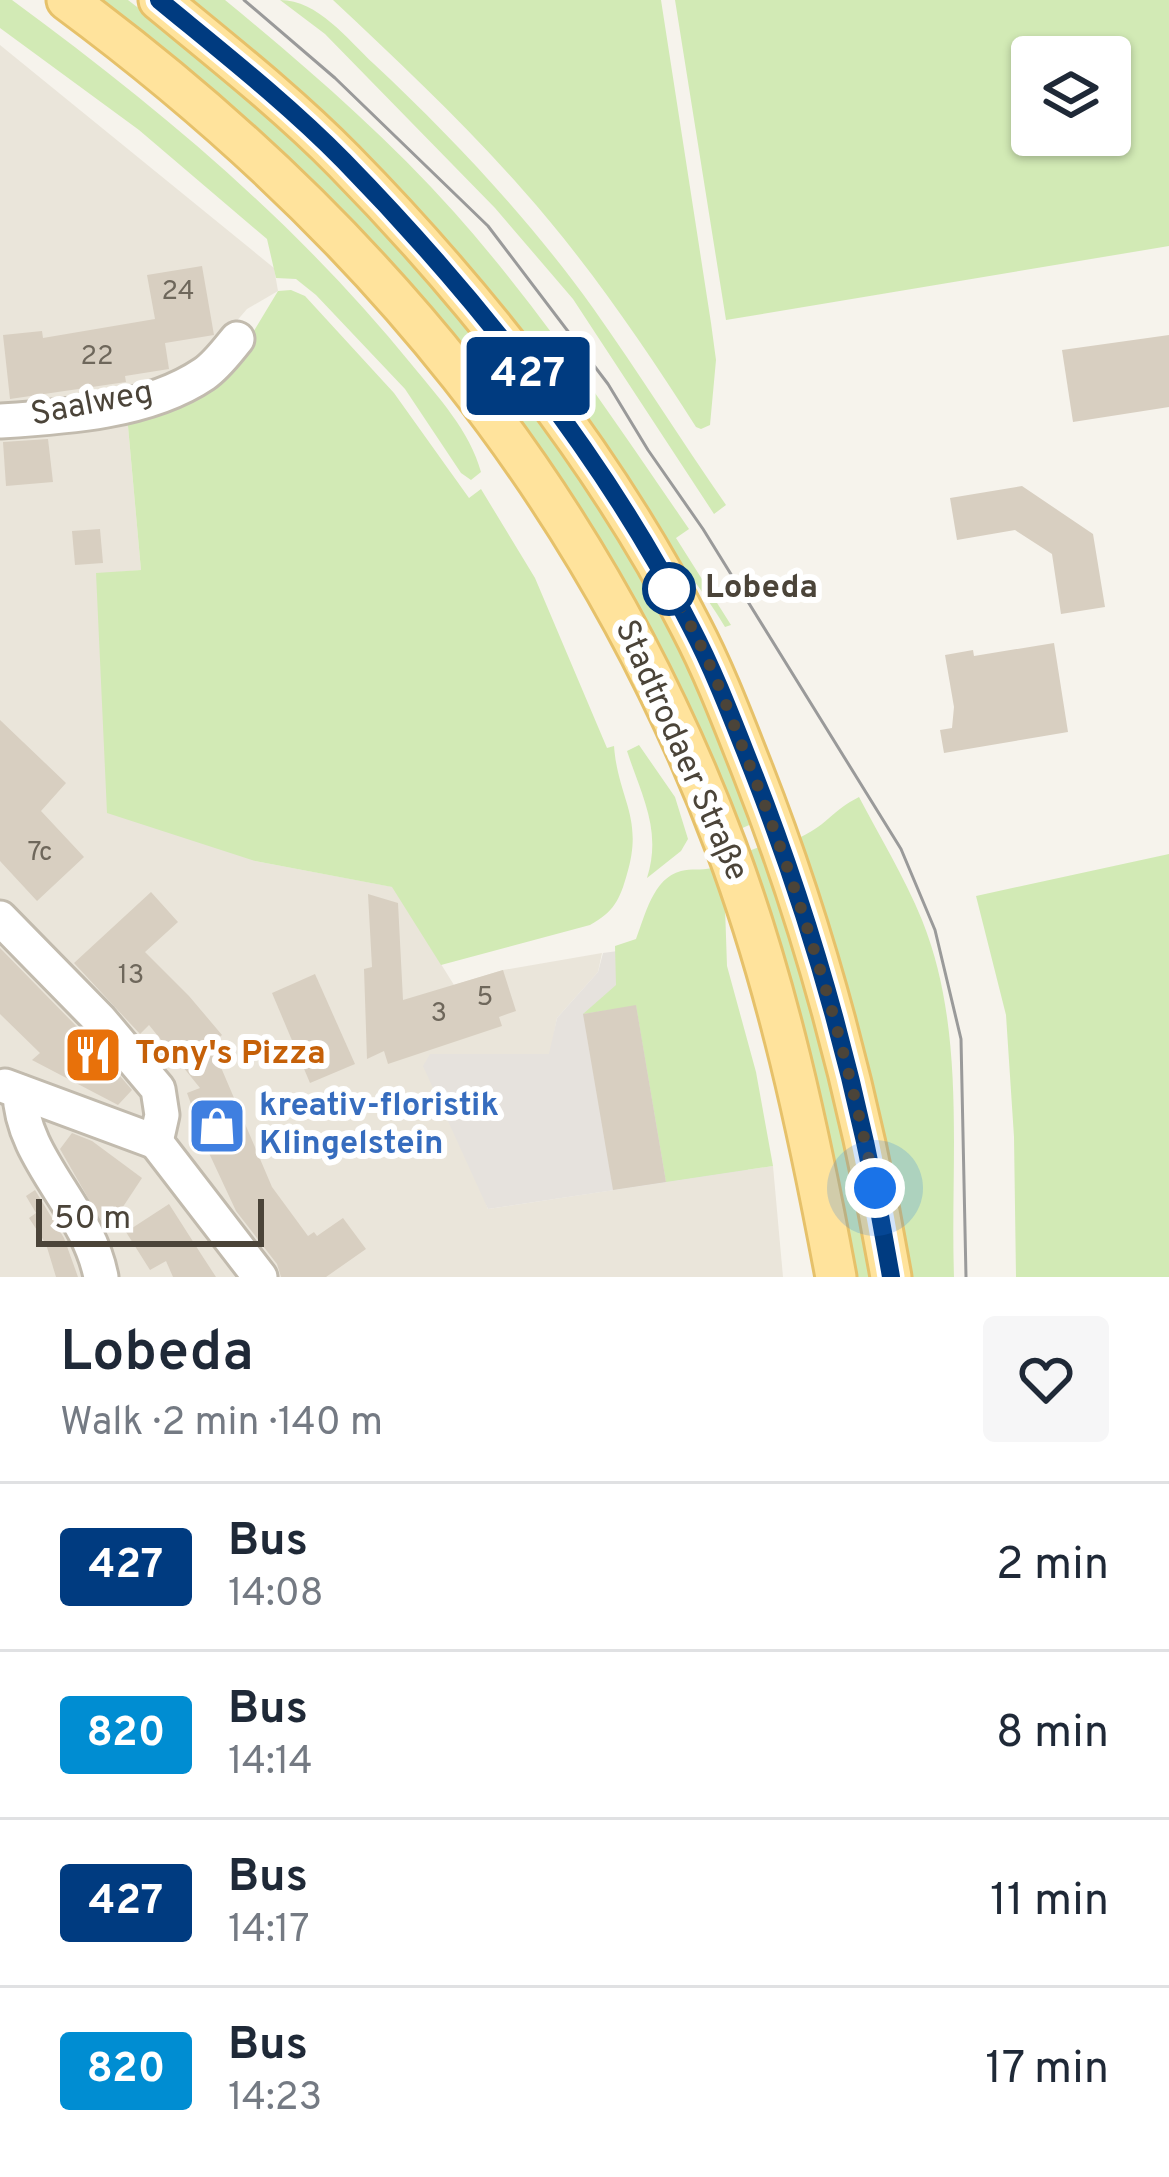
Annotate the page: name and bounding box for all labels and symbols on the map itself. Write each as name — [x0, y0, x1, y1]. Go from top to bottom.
house number: 24 — [161, 275, 195, 309]
line badge: 427 — [459, 337, 597, 415]
house number: 22 — [80, 340, 114, 374]
street label: Saalweg — [27, 373, 157, 437]
marker: Lobeda — [644, 564, 694, 614]
place label: Lobeda — [705, 568, 818, 610]
street label: Stadtrodaer Straße — [604, 614, 756, 888]
house number: 7c — [27, 836, 53, 870]
house number: 13 — [118, 959, 144, 993]
house number: 5 — [477, 981, 493, 1015]
house number: 3 — [431, 997, 447, 1031]
restaurant icon: Tony's Pizza — [62, 1024, 124, 1086]
place label: Tony's Pizza — [135, 1034, 326, 1076]
place label: kreativ-floristik Klingelstein — [259, 1086, 499, 1166]
shop icon: kreativ-floristik Klingelstein — [186, 1095, 248, 1157]
your location — [845, 1158, 905, 1218]
scale bar — [36, 1193, 264, 1246]

